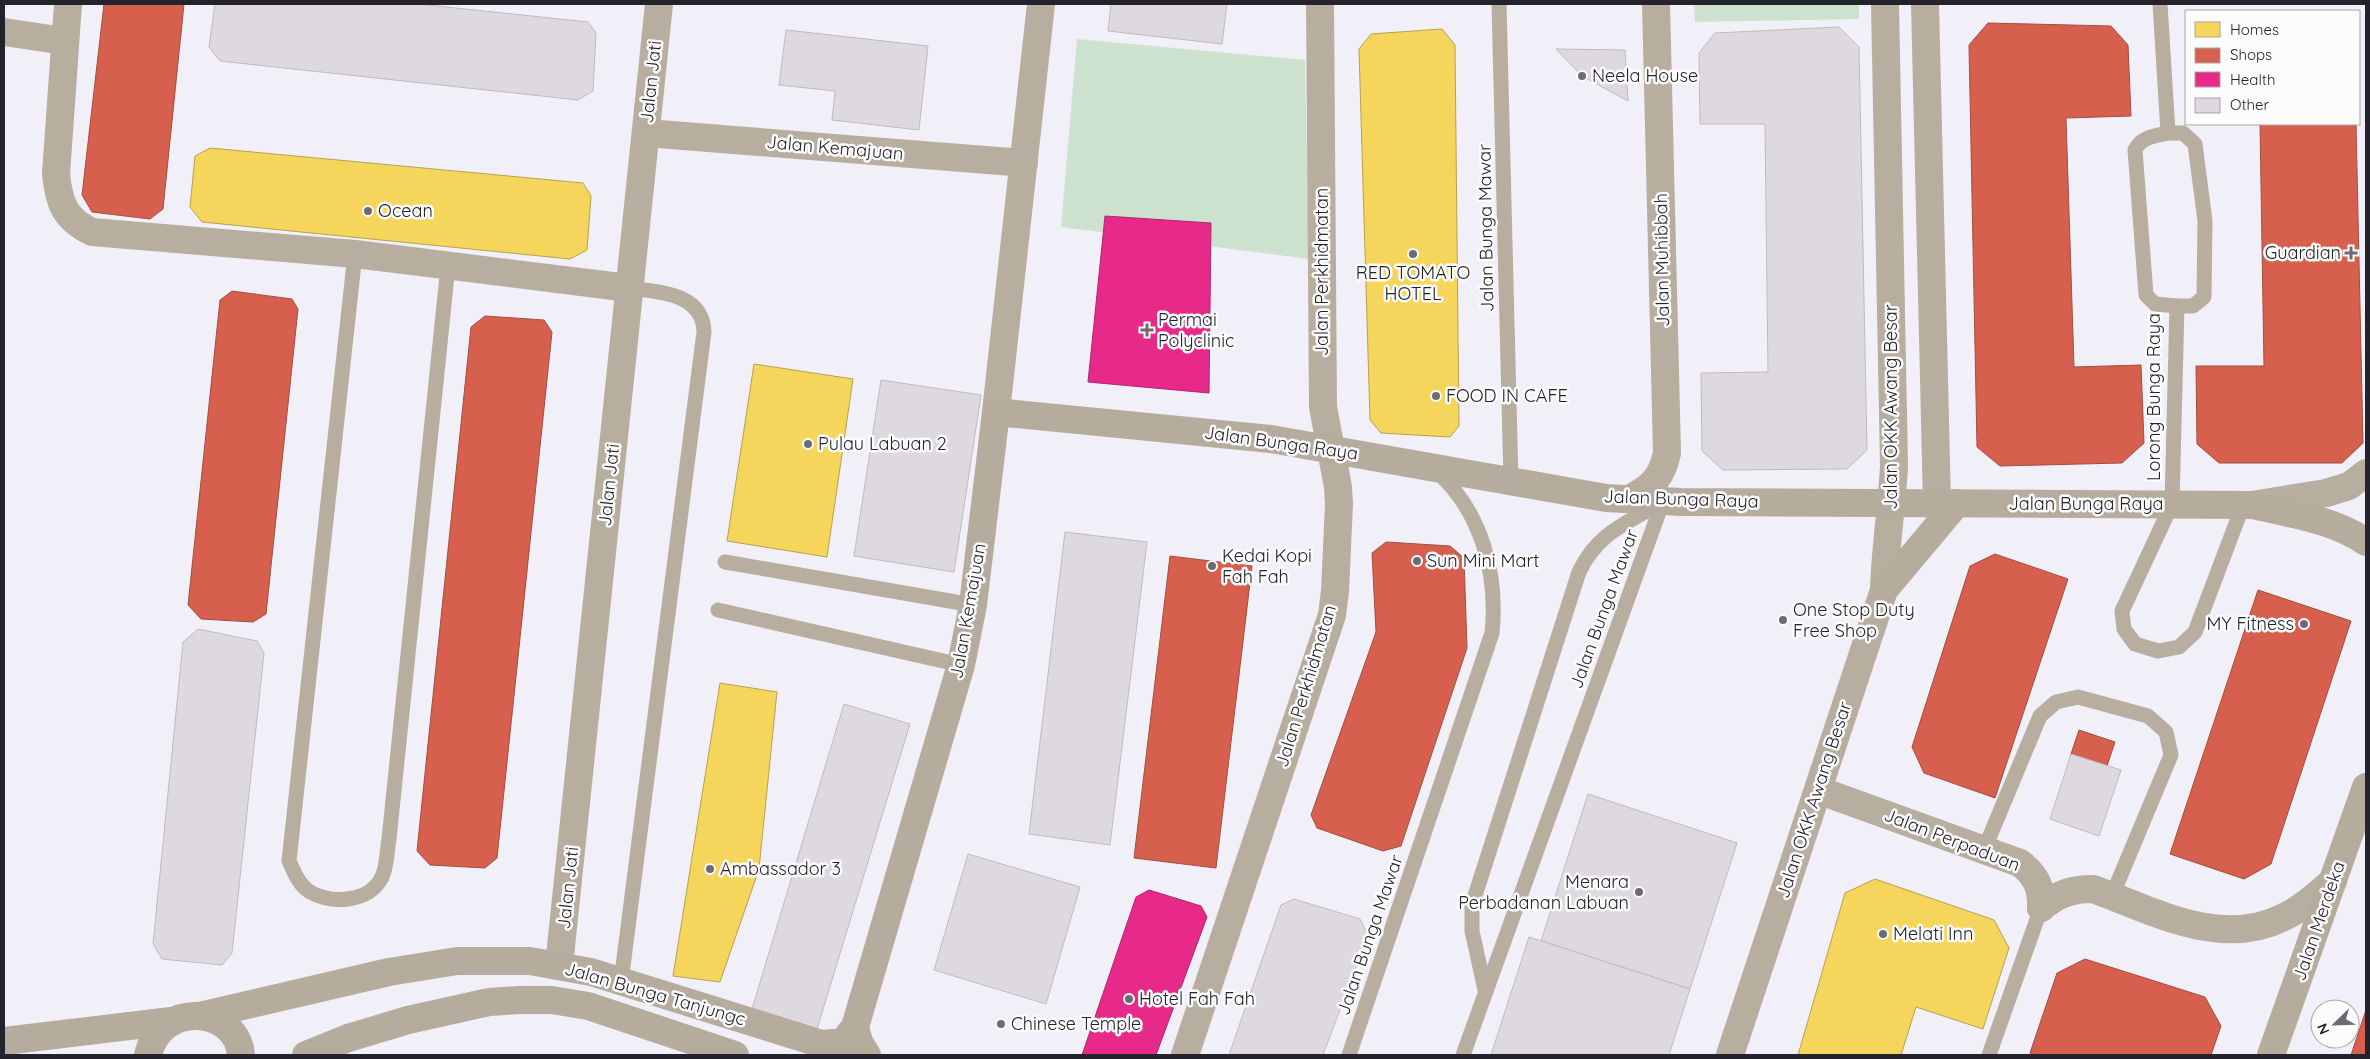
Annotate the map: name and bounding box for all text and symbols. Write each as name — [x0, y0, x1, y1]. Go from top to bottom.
legend — [2185, 10, 2360, 125]
text: Homes — [2230, 20, 2279, 39]
street label: Jalan Jati — [635, 40, 666, 124]
text: Shops — [2230, 45, 2272, 64]
place label: Neela House — [1592, 64, 1698, 87]
marker: Neela House — [1576, 70, 1588, 82]
text: Health — [2230, 70, 2275, 89]
text: Other — [2230, 95, 2270, 114]
street label: Jalan Kemajuan — [766, 130, 904, 165]
street label: Jalan Bunga Mawar — [1473, 144, 1498, 312]
street label: Jalan Perkhidmatan — [1310, 188, 1333, 356]
street label: Jalan Muhibbah — [1649, 193, 1674, 327]
place label: Ocean — [378, 199, 433, 222]
marker: Ocean — [362, 205, 374, 217]
place label: Guardian — [2265, 241, 2341, 264]
marker: Guardian — [2345, 247, 2357, 259]
marker: RED TOMATO HOTEL — [1407, 248, 1419, 260]
place label: RED TOMATO HOTEL — [1356, 261, 1470, 305]
street label: Jalan OKK Awang Besar — [1879, 304, 1902, 510]
place label: Permai Polyclinic — [1158, 308, 1234, 352]
street label: Lorong Bunga Raya — [2142, 313, 2165, 481]
marker: Permai Polyclinic — [1140, 323, 1154, 337]
place label: FOOD IN CAFE — [1446, 384, 1568, 407]
marker: FOOD IN CAFE — [1430, 390, 1442, 402]
street label: Jalan Bunga Raya — [1203, 420, 1359, 465]
place label: Pulau Labuan 2 — [818, 432, 947, 455]
marker: Pulau Labuan 2 — [802, 438, 814, 450]
street label: Jalan Jati — [593, 443, 624, 527]
street label: Jalan Bunga Raya — [1603, 484, 1759, 513]
street label: Jalan Bunga Raya — [2008, 492, 2164, 515]
street label: Jalan Bunga Mawar — [1564, 526, 1643, 692]
street label: Jalan Kemajuan — [944, 541, 991, 680]
place label: Kedai Kopi Fah Fah — [1222, 544, 1312, 588]
place label: Sun Mini Mart — [1427, 549, 1539, 572]
marker: Sun Mini Mart — [1411, 555, 1423, 567]
marker: Kedai Kopi Fah Fah — [1206, 560, 1218, 572]
place label: One Stop Duty Free Shop — [1793, 598, 1915, 642]
street label: Jalan Perkhidmatan — [1270, 602, 1341, 770]
place label: MY Fitness — [2207, 612, 2294, 635]
marker: One Stop Duty Free Shop — [1777, 614, 1789, 626]
marker: MY Fitness — [2298, 618, 2310, 630]
street label: Jalan OKK Awang Besar — [1771, 699, 1856, 901]
street label: Jalan Perpaduan — [1881, 803, 2023, 876]
street label: Jalan Jati — [552, 846, 583, 930]
street label: Jalan Bunga Mawar — [1331, 852, 1408, 1018]
place label: Ambassador 3 — [720, 857, 841, 880]
street label: Jalan Merdeka — [2287, 858, 2350, 984]
marker: Ambassador 3 — [704, 863, 716, 875]
place label: Menara Perbadanan Labuan — [1458, 870, 1629, 914]
marker: Menara Perbadanan Labuan — [1633, 886, 1645, 898]
place label: Melati Inn — [1893, 922, 1973, 945]
marker: Melati Inn — [1877, 928, 1889, 940]
street label: Jalan Bunga Tanjungc — [562, 957, 748, 1030]
place label: Hotel Fah Fah — [1139, 987, 1255, 1010]
marker: Hotel Fah Fah — [1123, 993, 1135, 1005]
north arrow — [2310, 999, 2360, 1049]
place label: Chinese Temple — [1011, 1012, 1141, 1035]
marker: Chinese Temple — [995, 1018, 1007, 1030]
text: N — [2313, 1021, 2333, 1037]

